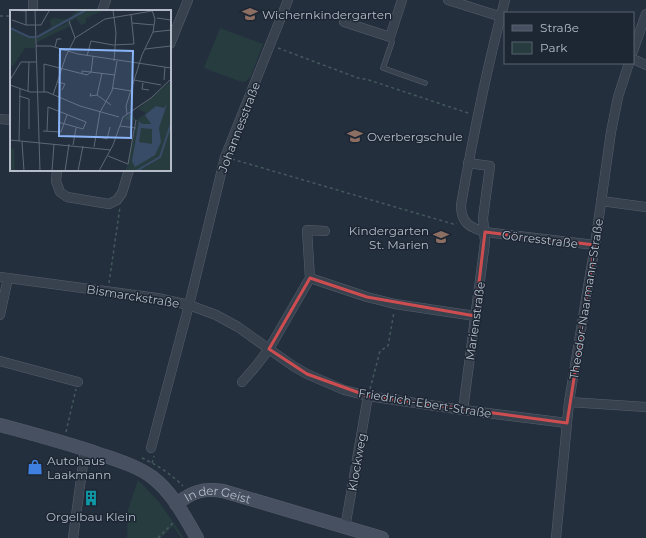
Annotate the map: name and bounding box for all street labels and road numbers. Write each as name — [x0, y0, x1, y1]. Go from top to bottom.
street label: Johannesstraße — [215, 80, 263, 175]
street label: Theodor-Naarmann-Straße — [566, 217, 606, 381]
street label: Görresstraße — [501, 227, 579, 251]
street label: Bismarckstraße — [86, 281, 180, 311]
street label: Marienstraße — [462, 281, 488, 361]
street label: Friedrich-Ebert-Straße — [357, 385, 493, 421]
street label: Klockweg — [345, 432, 369, 492]
street label: In der Geist — [181, 482, 253, 506]

